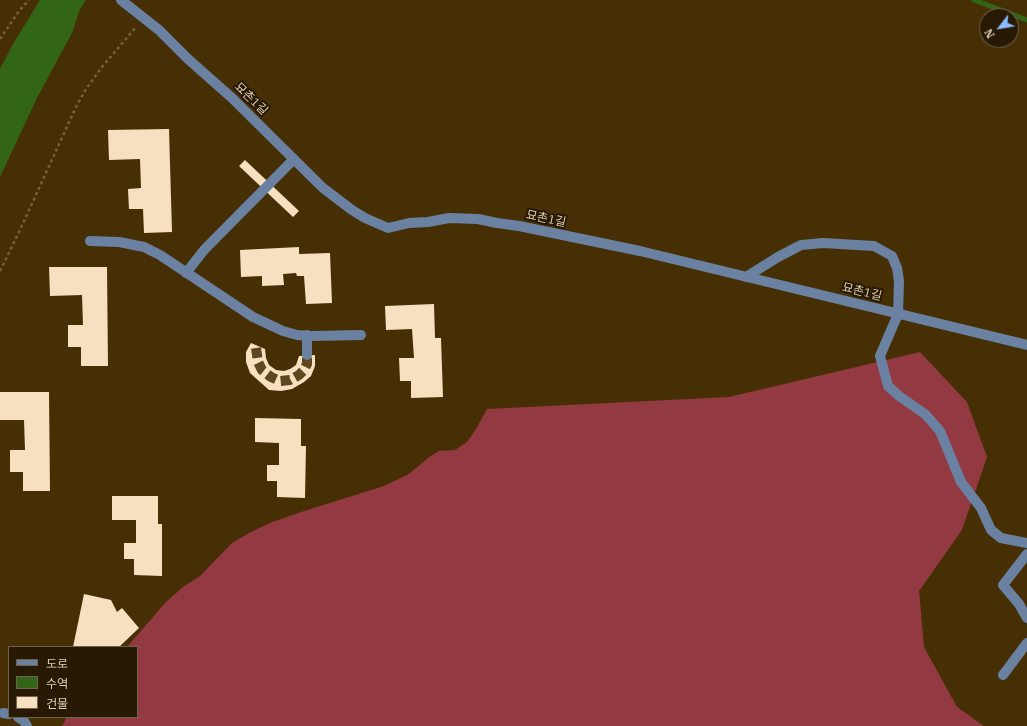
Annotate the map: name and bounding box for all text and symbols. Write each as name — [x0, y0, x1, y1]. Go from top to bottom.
north arrow — [979, 8, 1019, 48]
text: N — [981, 26, 998, 41]
street label: 묘촌1길 — [231, 80, 271, 118]
street label: 묘촌1길 — [525, 208, 567, 230]
street label: 묘촌1길 — [841, 280, 883, 304]
legend — [8, 646, 138, 718]
text: 도로 — [46, 656, 68, 671]
text: 수역 — [46, 676, 68, 691]
text: 건물 — [46, 696, 68, 711]

